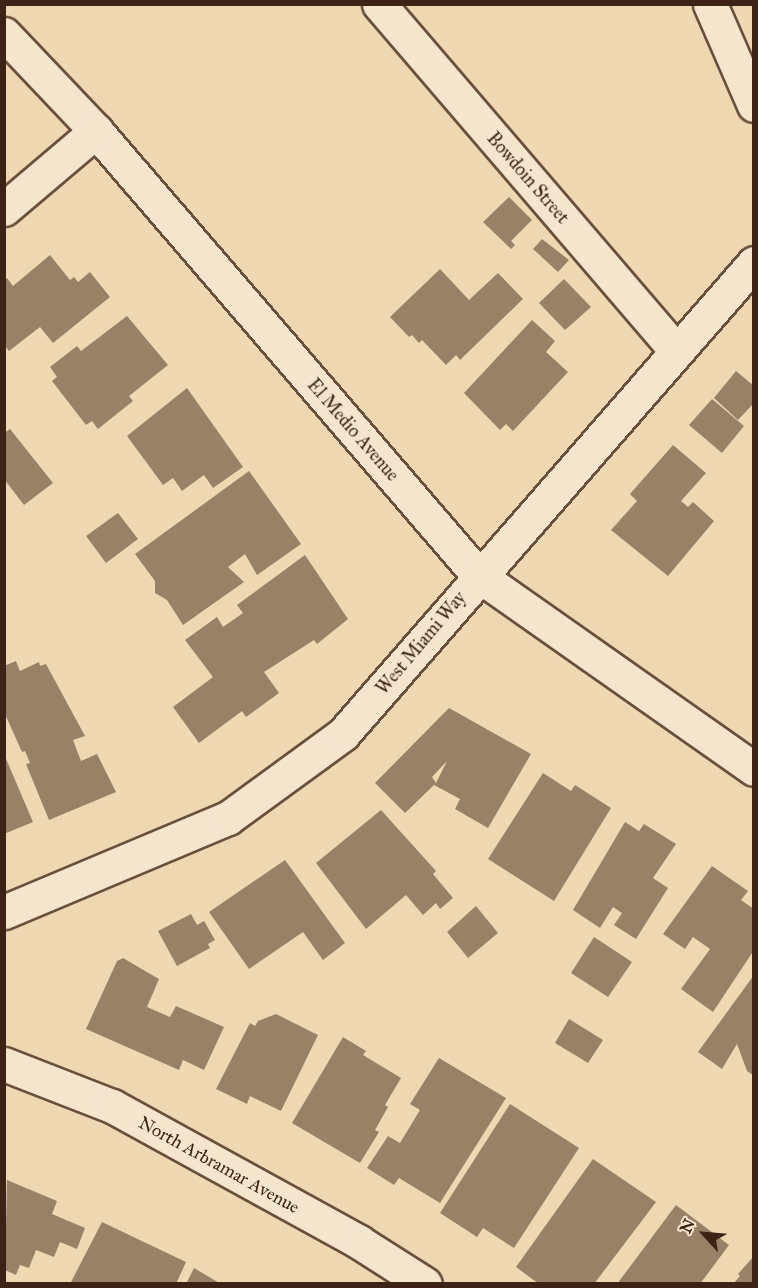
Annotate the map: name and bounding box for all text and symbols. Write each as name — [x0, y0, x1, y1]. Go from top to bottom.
street label: Bowdoin Street — [482, 128, 574, 228]
street label: El Medio Avenue — [303, 374, 403, 486]
street label: West Miami Way — [372, 587, 470, 699]
street label: North Arbramar Avenue — [135, 1112, 303, 1218]
north arrow — [674, 1204, 734, 1264]
text: N — [676, 1216, 699, 1236]

